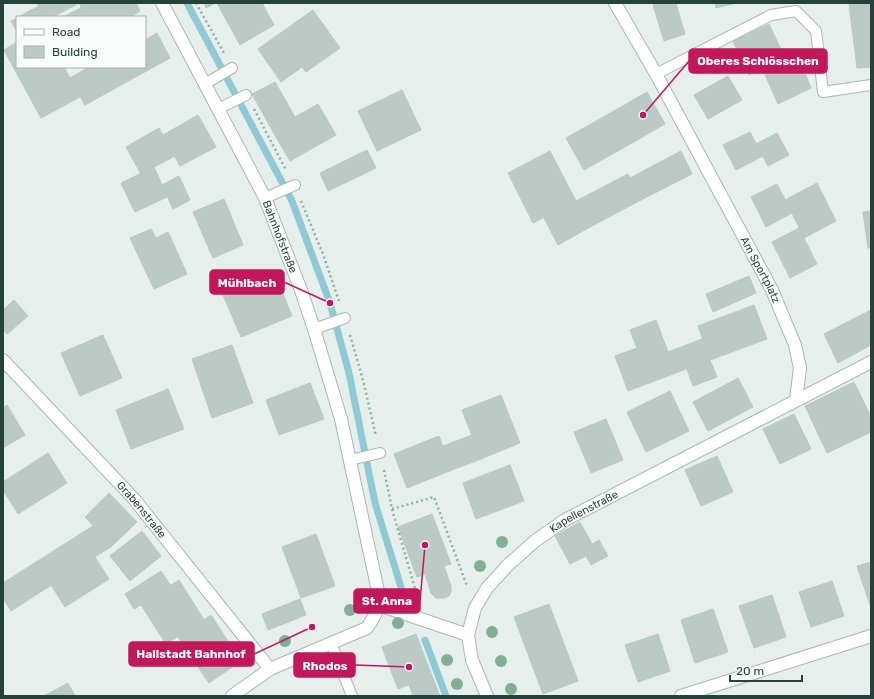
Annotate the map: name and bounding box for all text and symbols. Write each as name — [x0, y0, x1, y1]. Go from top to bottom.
legend — [16, 16, 146, 68]
text: Road — [52, 25, 80, 39]
text: Building — [52, 45, 98, 59]
callout: Oberes Schlösschen — [689, 49, 827, 73]
text: Oberes Schlösschen — [697, 54, 819, 68]
street label: Bahnhofstraße — [260, 199, 300, 275]
street label: Am Sportplatz — [738, 234, 783, 306]
callout: Mühlbach — [210, 270, 284, 294]
text: Mühlbach — [218, 276, 276, 290]
street label: Grabenstraße — [114, 479, 169, 541]
street label: Kapellenstraße — [547, 488, 620, 536]
callout: St. Anna — [354, 589, 420, 613]
text: St. Anna — [362, 594, 412, 608]
callout: Hallstadt Bahnhof — [129, 642, 254, 666]
text: Hallstadt Bahnhof — [136, 647, 246, 661]
callout: Rhodos — [294, 653, 355, 677]
scale bar — [730, 657, 802, 683]
text: Rhodos — [303, 659, 348, 673]
text: 20 m — [736, 664, 764, 678]

